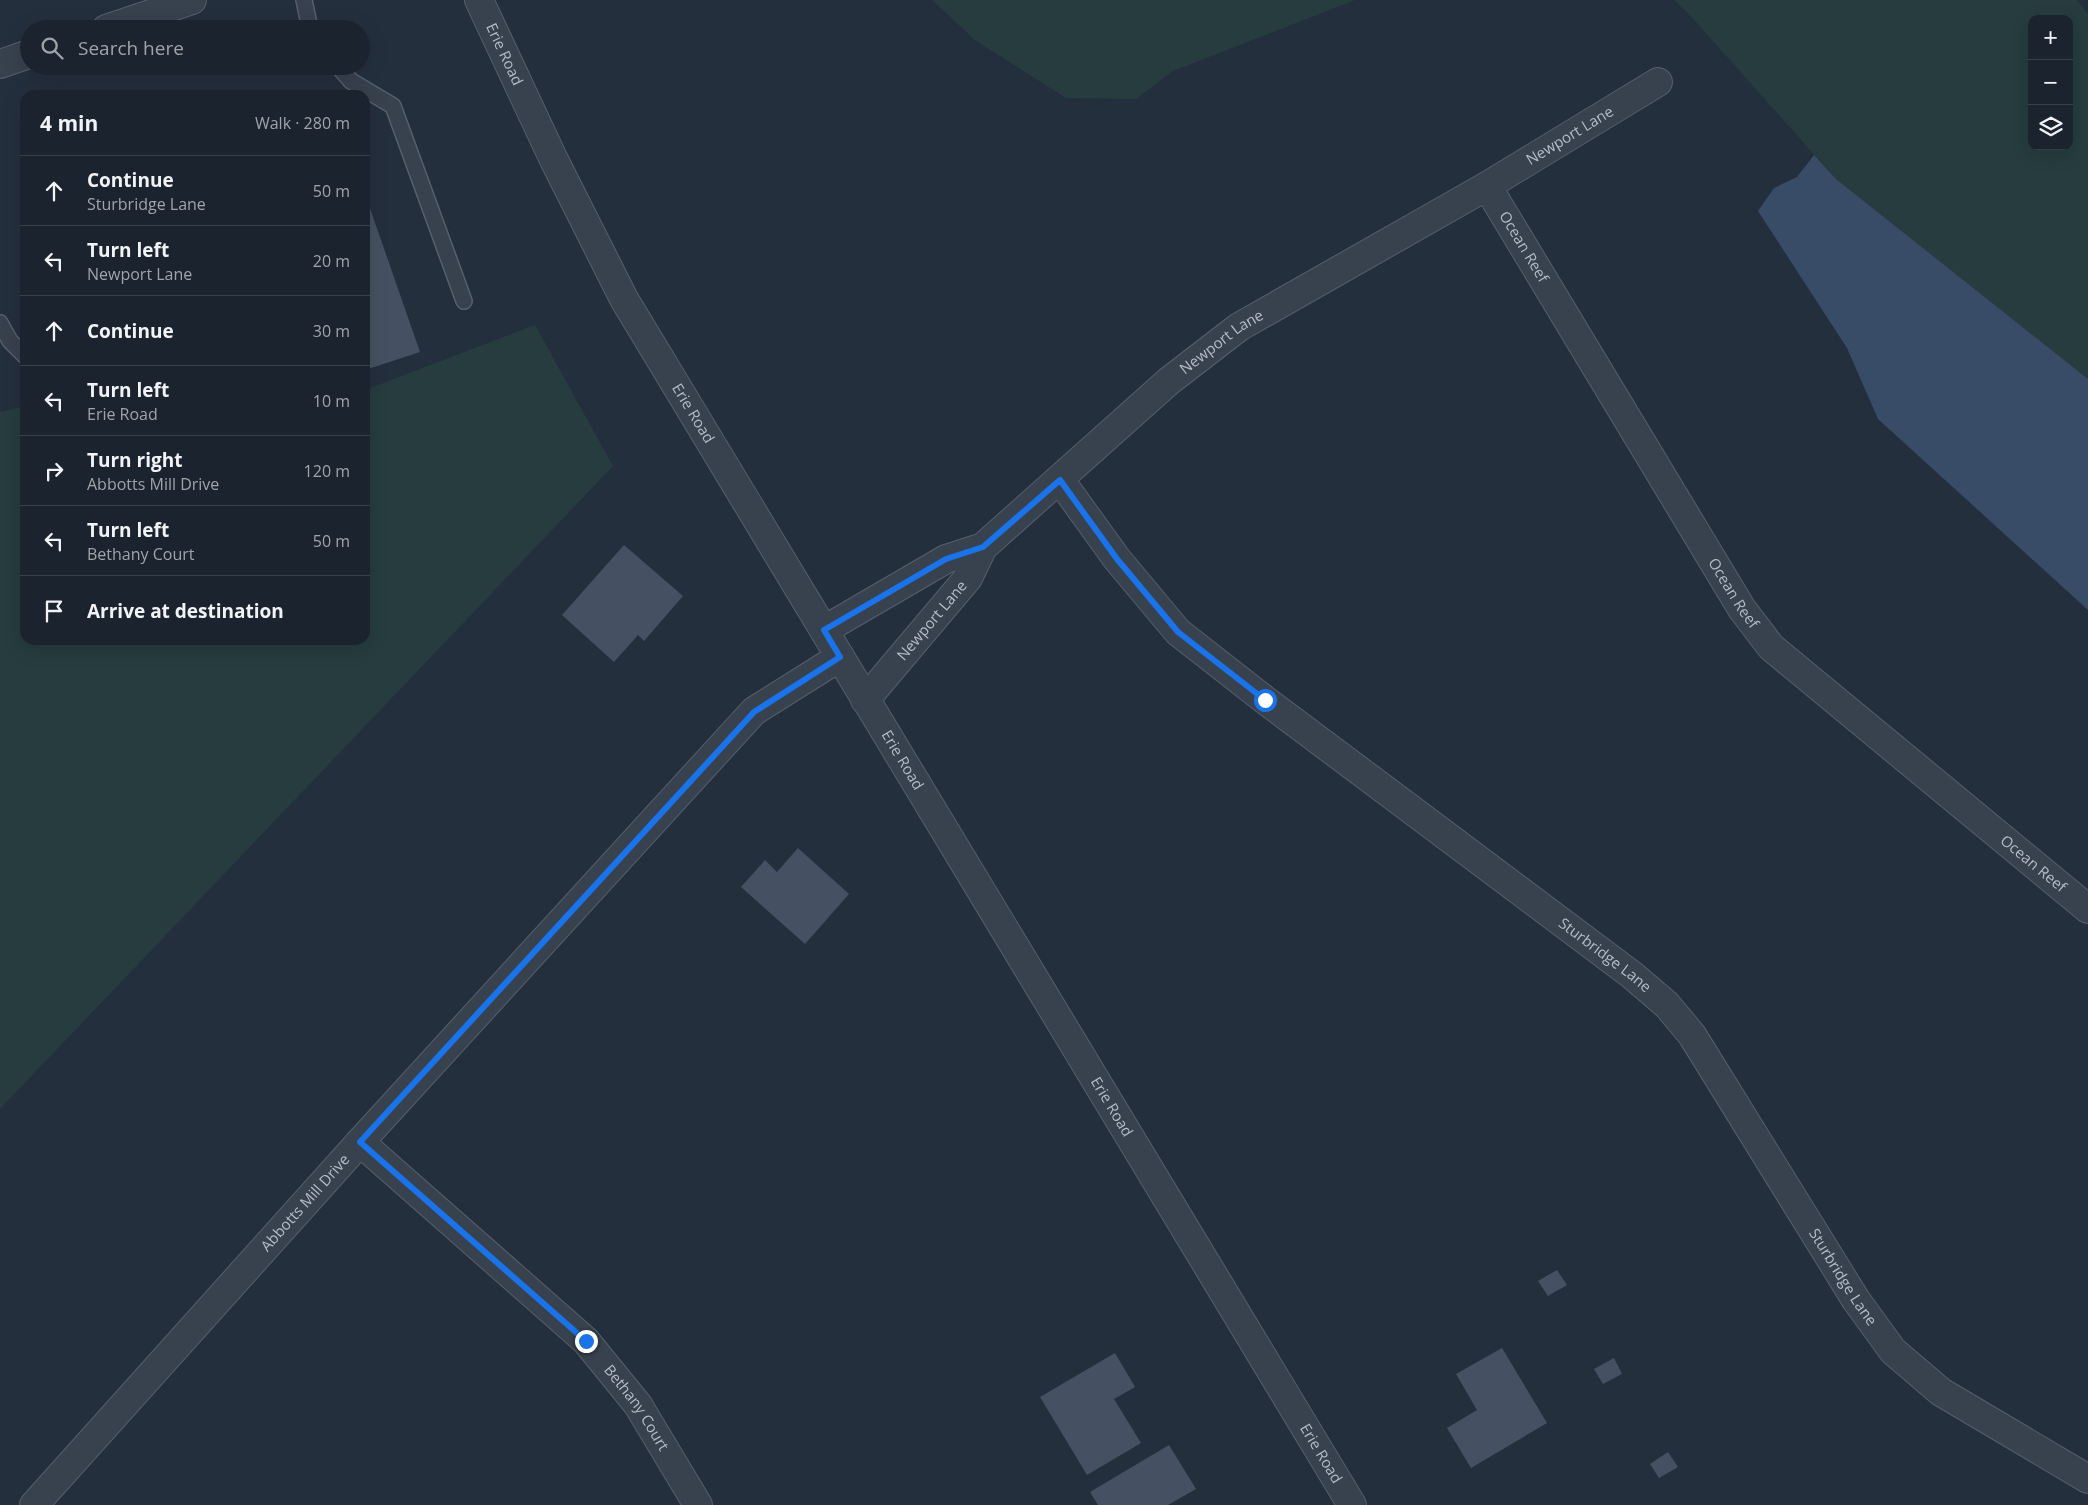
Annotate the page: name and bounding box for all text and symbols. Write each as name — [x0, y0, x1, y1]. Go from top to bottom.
map controls — [2028, 15, 2073, 150]
button: + — [2028, 15, 2073, 60]
search box — [20, 20, 370, 75]
street label: Erie Road — [482, 20, 529, 88]
icon: search — [38, 34, 66, 62]
text: Search here — [78, 35, 184, 61]
button: − — [2028, 60, 2073, 105]
street label: Newport Lane — [1522, 101, 1617, 169]
button: layers — [2028, 105, 2073, 150]
text: 4 min — [40, 109, 98, 137]
text: Walk · 280 m — [255, 112, 350, 134]
text: Continue — [87, 167, 174, 193]
icon: ahead — [40, 177, 68, 205]
text: 50 m — [313, 180, 350, 202]
text: Sturbridge Lane — [87, 193, 206, 215]
street label: Ocean Reef — [1495, 207, 1554, 286]
text: Turn left — [87, 237, 169, 263]
icon: left — [40, 247, 68, 275]
text: 20 m — [313, 250, 350, 272]
text: Newport Lane — [87, 263, 192, 285]
street label: Newport Lane — [1175, 304, 1267, 378]
icon: ahead — [40, 317, 68, 345]
text: Continue — [87, 318, 174, 344]
text: 30 m — [313, 320, 350, 342]
text: Turn left — [87, 377, 169, 403]
street label: Erie Road — [668, 379, 720, 447]
icon: left — [40, 387, 68, 415]
text: 10 m — [313, 390, 350, 412]
text: Erie Road — [87, 403, 158, 425]
text: Turn right — [87, 447, 182, 473]
icon: right — [40, 457, 68, 485]
text: 120 m — [304, 460, 350, 482]
text: Abbotts Mill Drive — [87, 473, 219, 495]
text: Turn left — [87, 517, 169, 543]
icon: left — [40, 527, 68, 555]
text: 50 m — [313, 530, 350, 552]
text: Bethany Court — [87, 543, 194, 565]
street label: Ocean Reef — [1704, 554, 1765, 633]
street label: Newport Lane — [892, 576, 971, 664]
icon: arrive — [40, 597, 68, 625]
text: Arrive at destination — [87, 598, 284, 624]
route start — [1254, 689, 1277, 712]
street label: Erie Road — [877, 726, 929, 793]
street label: Ocean Reef — [1997, 830, 2072, 897]
street label: Sturbridge Lane — [1555, 913, 1656, 996]
street label: Erie Road — [1087, 1073, 1138, 1140]
street label: Abbotts Mill Drive — [256, 1149, 353, 1255]
street label: Sturbridge Lane — [1805, 1224, 1882, 1329]
route end — [575, 1330, 598, 1353]
street label: Bethany Court — [600, 1360, 674, 1454]
street label: Erie Road — [1296, 1419, 1348, 1487]

